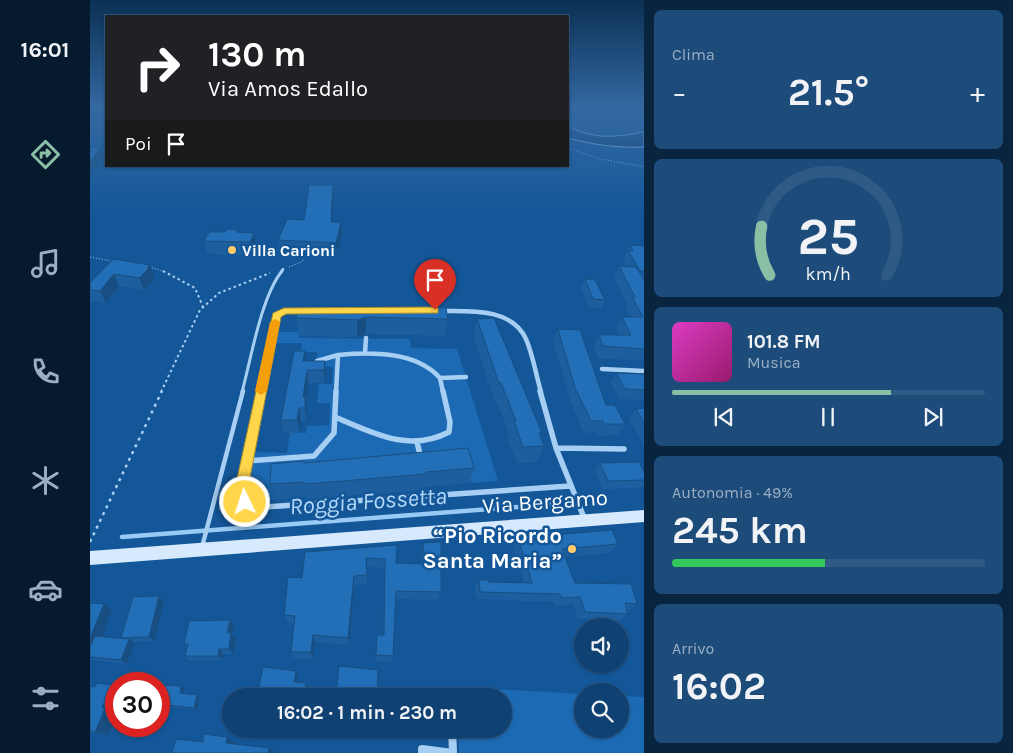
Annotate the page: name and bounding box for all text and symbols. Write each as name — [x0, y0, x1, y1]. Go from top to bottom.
text: 130 m — [208, 34, 306, 75]
icon: right — [125, 35, 190, 100]
text: 16:01 — [21, 37, 69, 63]
text: Clima — [672, 45, 715, 64]
text: 21.5° — [788, 70, 869, 115]
text: Via Amos Edallo — [208, 76, 368, 102]
text: − — [672, 76, 687, 109]
text: + — [970, 76, 985, 109]
icon: arrive — [162, 130, 190, 158]
text: Poi — [125, 133, 152, 155]
icon: directions — [28, 137, 63, 172]
text: 25 — [798, 206, 859, 267]
place label: Villa Carioni — [242, 241, 335, 260]
marker: Villa Carioni — [226, 244, 238, 256]
icon: music — [28, 246, 63, 281]
pin — [414, 259, 456, 310]
text: km/h — [806, 264, 851, 285]
icon: arrive — [421, 266, 449, 294]
text: 101.8 FM — [747, 331, 821, 353]
text: Musica — [747, 353, 800, 372]
icon: phone — [28, 354, 63, 389]
icon: previous — [710, 403, 738, 431]
icon: pause — [814, 403, 842, 431]
icon: next — [919, 403, 947, 431]
icon: climate — [28, 463, 63, 498]
position arrow — [218, 475, 270, 527]
water label: Roggia Fossetta — [288, 482, 448, 520]
text: Autonomia · 49% — [672, 483, 793, 502]
street label: Via Bergamo — [481, 485, 609, 519]
text: 245 km — [672, 508, 808, 553]
place label: “Pio Ricordo Santa Maria” — [423, 523, 562, 574]
marker: “Pio Ricordo Santa Maria” — [566, 543, 578, 555]
icon: car — [28, 572, 63, 607]
map controls — [574, 618, 629, 738]
button: sound — [574, 618, 629, 673]
text: Arrivo — [672, 639, 714, 658]
text: 16:02 — [672, 664, 766, 709]
speed limit sign: 30 — [105, 672, 170, 737]
icon: filters — [28, 681, 63, 716]
button: search — [574, 683, 629, 738]
text: 16:02 · 1 min · 230 m — [277, 702, 457, 724]

